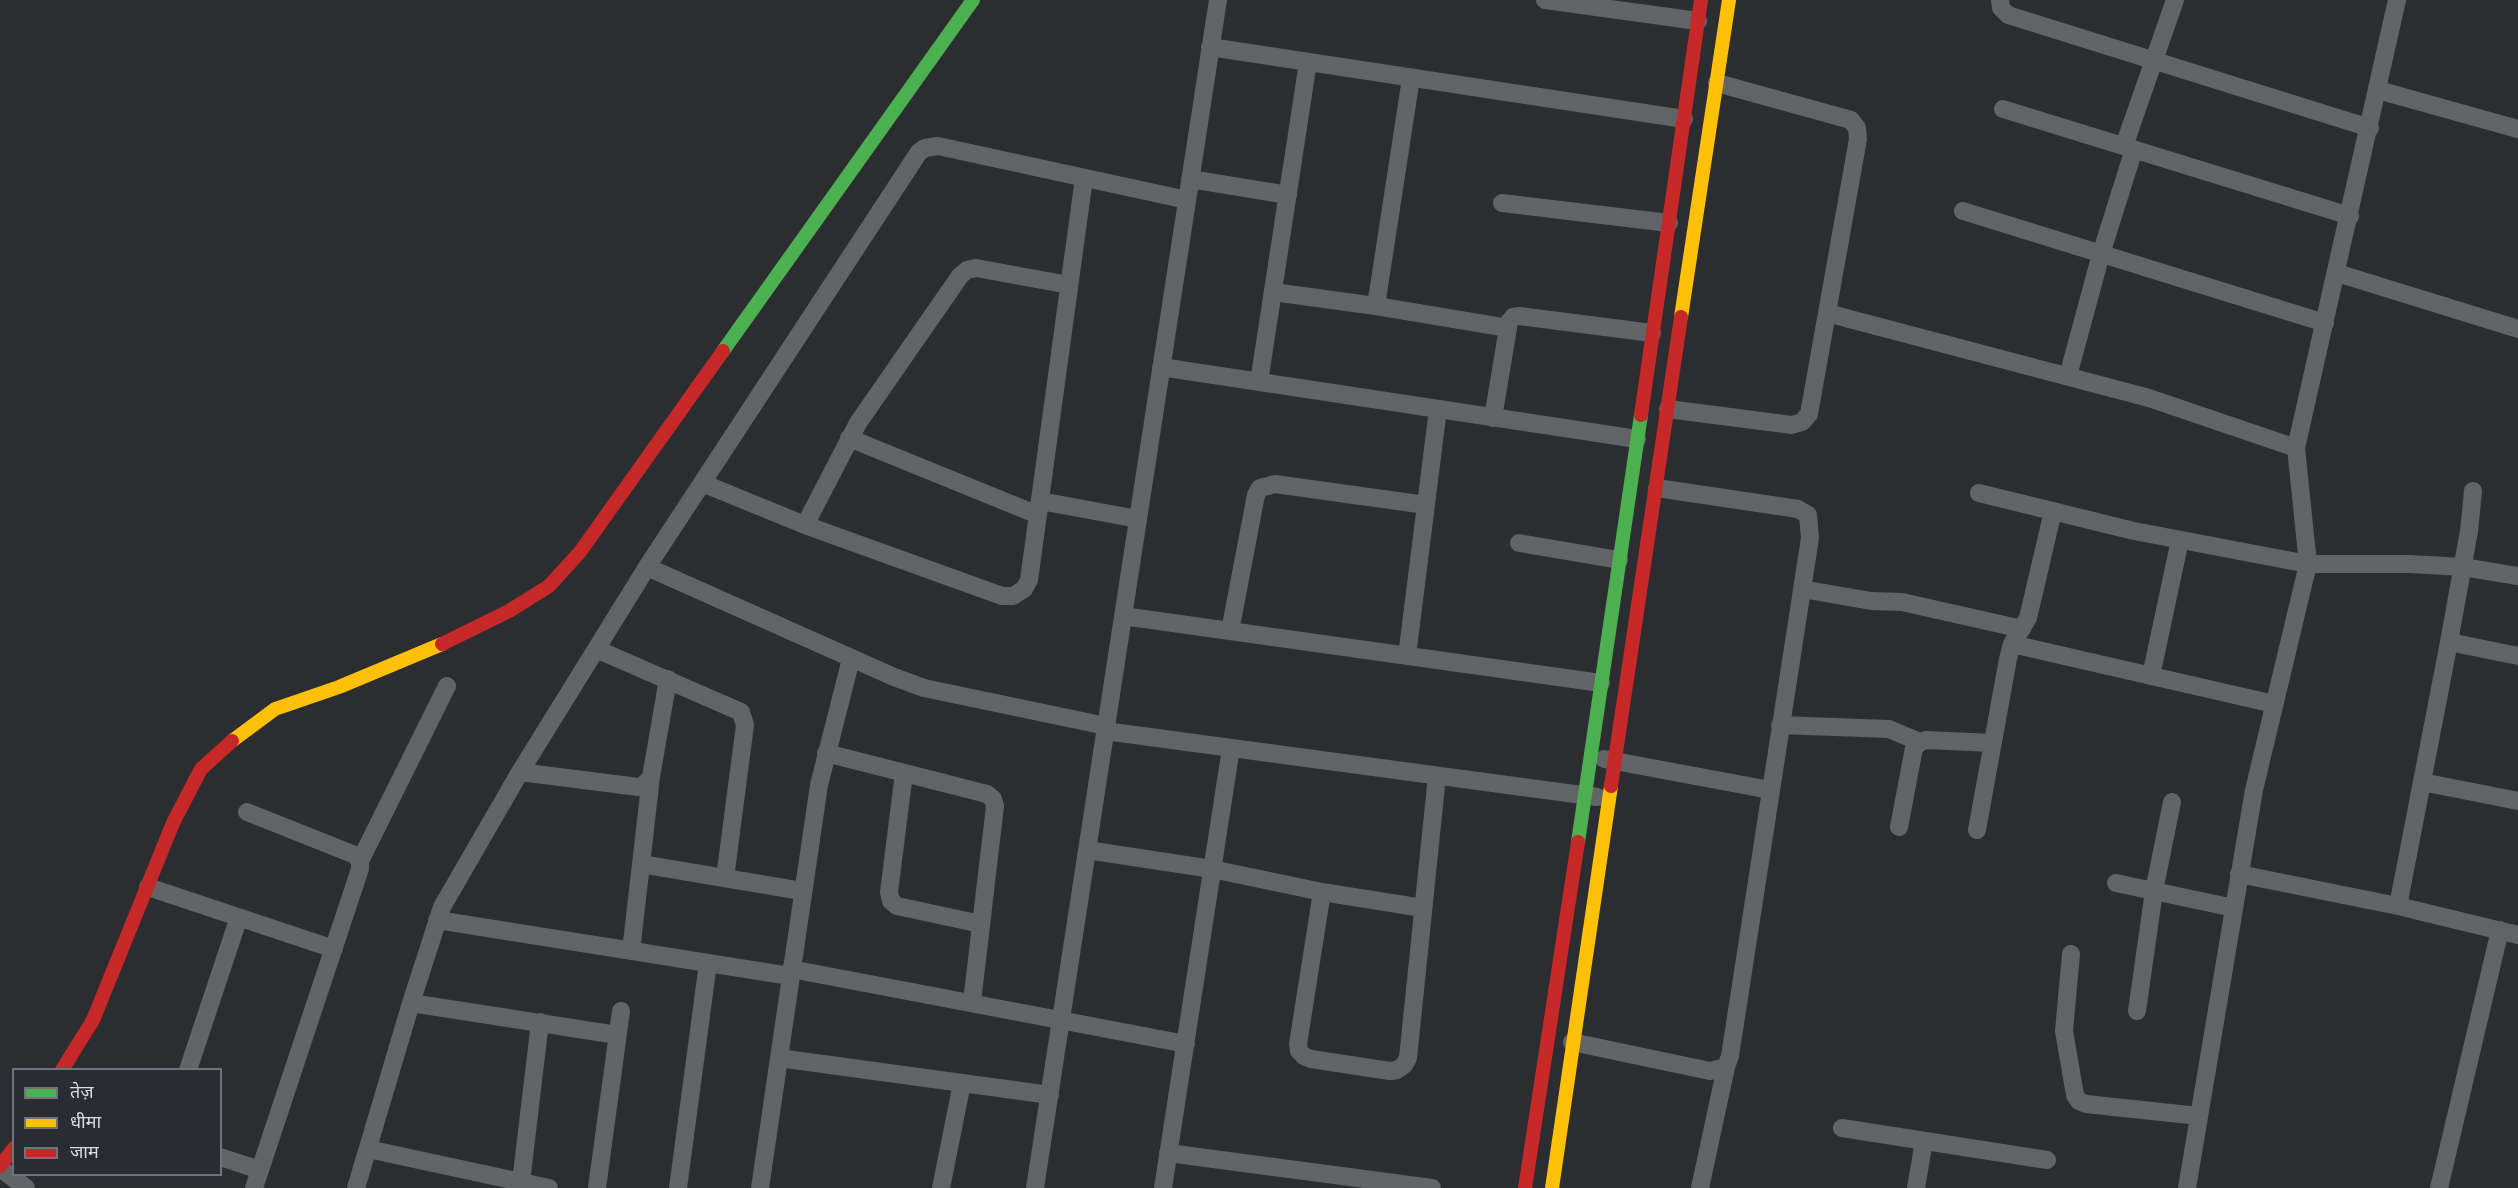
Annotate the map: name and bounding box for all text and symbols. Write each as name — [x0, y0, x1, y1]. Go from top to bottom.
legend — [12, 1068, 222, 1176]
text: तेज़ — [70, 1081, 94, 1103]
text: धीमा — [70, 1111, 101, 1133]
text: जाम — [70, 1141, 99, 1163]

